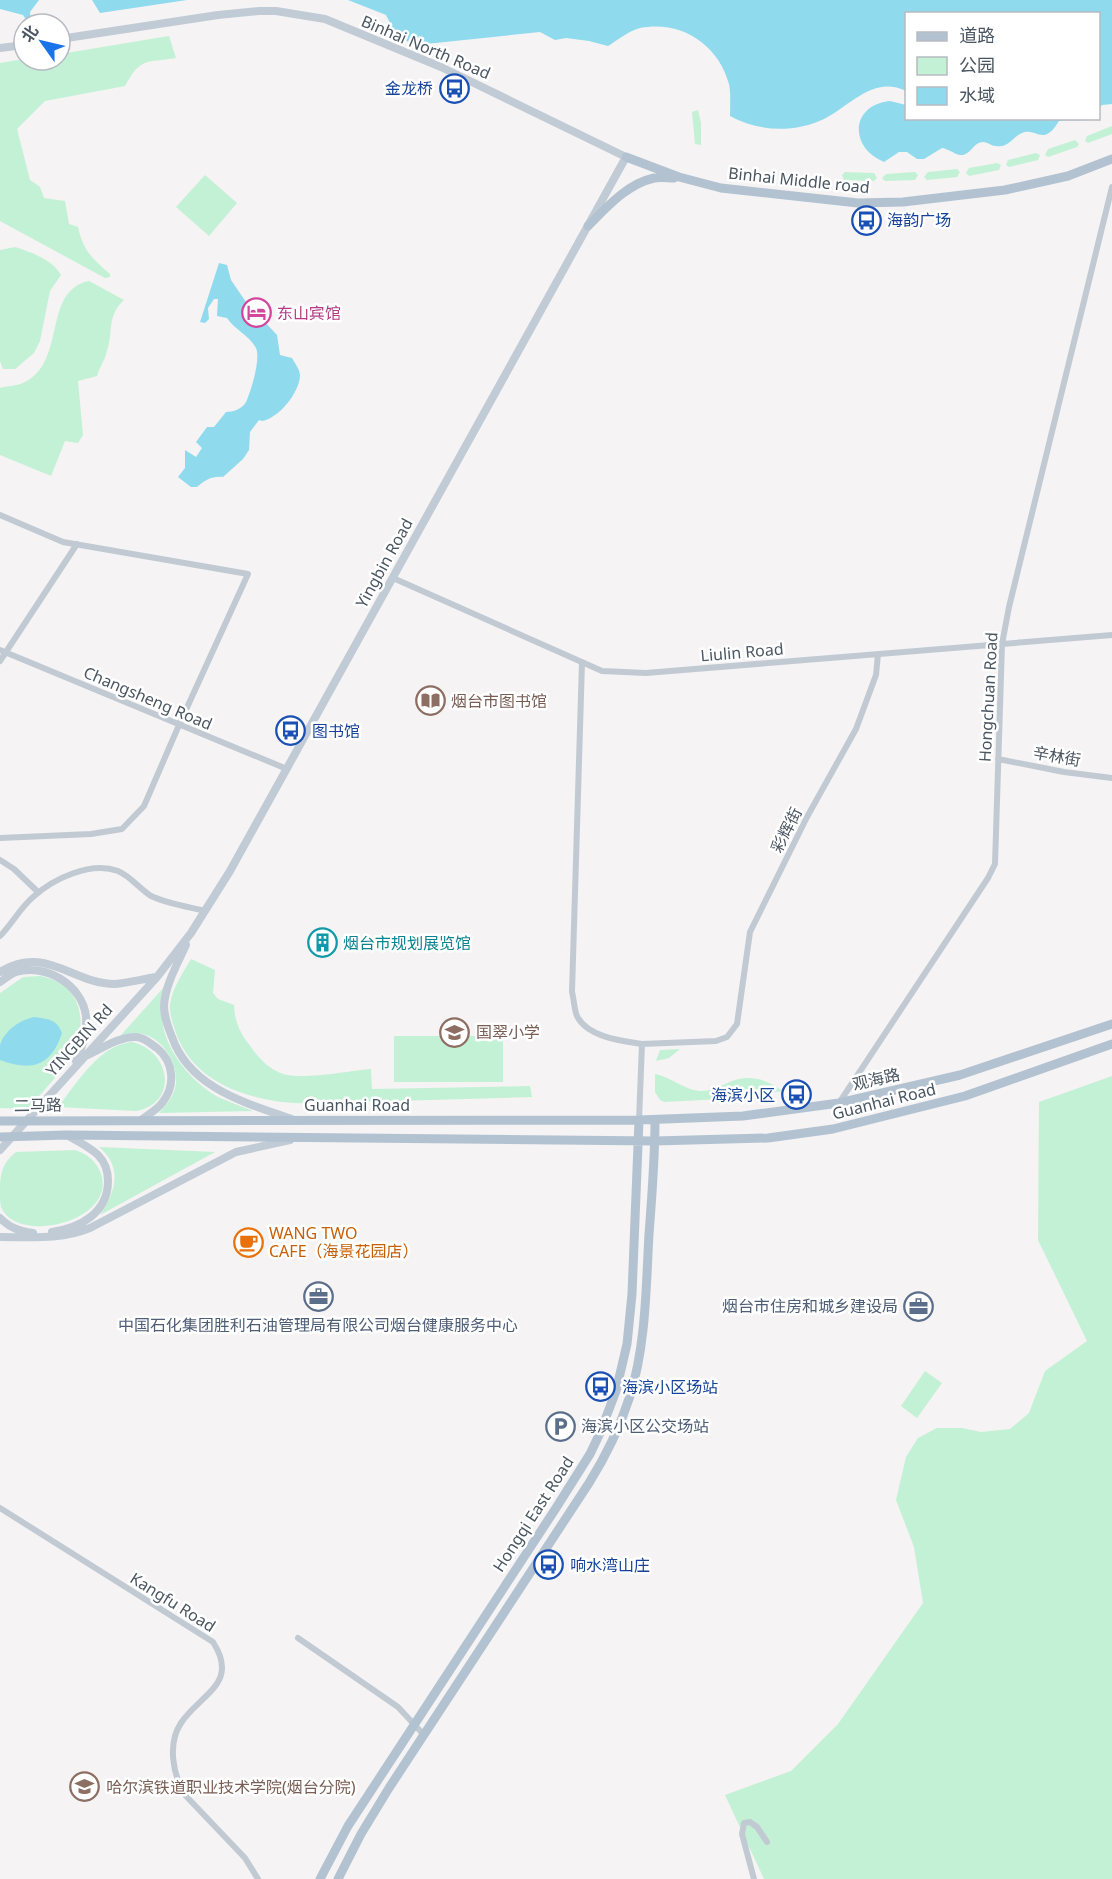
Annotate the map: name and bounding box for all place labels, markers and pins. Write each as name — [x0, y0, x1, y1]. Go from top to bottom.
bus stop icon: 金龙桥 — [438, 72, 470, 104]
place label: 金龙桥 — [385, 77, 433, 99]
bus stop icon: 海韵广场 — [850, 204, 882, 236]
place label: 海韵广场 — [887, 209, 951, 231]
hotel icon: 东山宾馆 — [240, 297, 272, 329]
place label: 东山宾馆 — [277, 302, 341, 324]
library icon: 烟台市图书馆 — [414, 685, 446, 717]
place label: 烟台市图书馆 — [451, 690, 547, 712]
bus stop icon: 图书馆 — [275, 715, 307, 747]
place label: 图书馆 — [312, 720, 360, 742]
building icon: 烟台市规划展览馆 — [306, 927, 338, 959]
place label: 烟台市规划展览馆 — [343, 932, 471, 954]
school or university icon: 国翠小学 — [439, 1016, 471, 1048]
place label: 国翠小学 — [476, 1021, 540, 1043]
bus stop icon: 海滨小区 — [780, 1079, 812, 1111]
place label: 海滨小区 — [711, 1084, 775, 1106]
place label: WANG TWO CAFE（海景花园店） — [269, 1222, 419, 1262]
cafe icon: WANG TWO CAFE（海景花园店） — [232, 1226, 264, 1258]
office icon: 中国石化集团胜利石油管理局有限公司烟台健康服务中心 — [302, 1281, 334, 1313]
office icon: 烟台市住房和城乡建设局 — [903, 1290, 935, 1322]
place label: 烟台市住房和城乡建设局 — [722, 1295, 898, 1317]
place label: 中国石化集团胜利石油管理局有限公司烟台健康服务中心 — [118, 1314, 518, 1336]
bus stop icon: 海滨小区场站 — [585, 1371, 617, 1403]
place label: 海滨小区场站 — [622, 1376, 718, 1398]
parking icon: 海滨小区公交场站 — [544, 1410, 576, 1442]
place label: 海滨小区公交场站 — [581, 1415, 709, 1437]
bus stop icon: 响水湾山庄 — [533, 1549, 565, 1581]
place label: 响水湾山庄 — [570, 1554, 650, 1576]
school or university icon: 哈尔滨铁道职业技术学院(烟台分院) — [69, 1771, 101, 1803]
place label: 哈尔滨铁道职业技术学院(烟台分院) — [106, 1776, 356, 1798]

